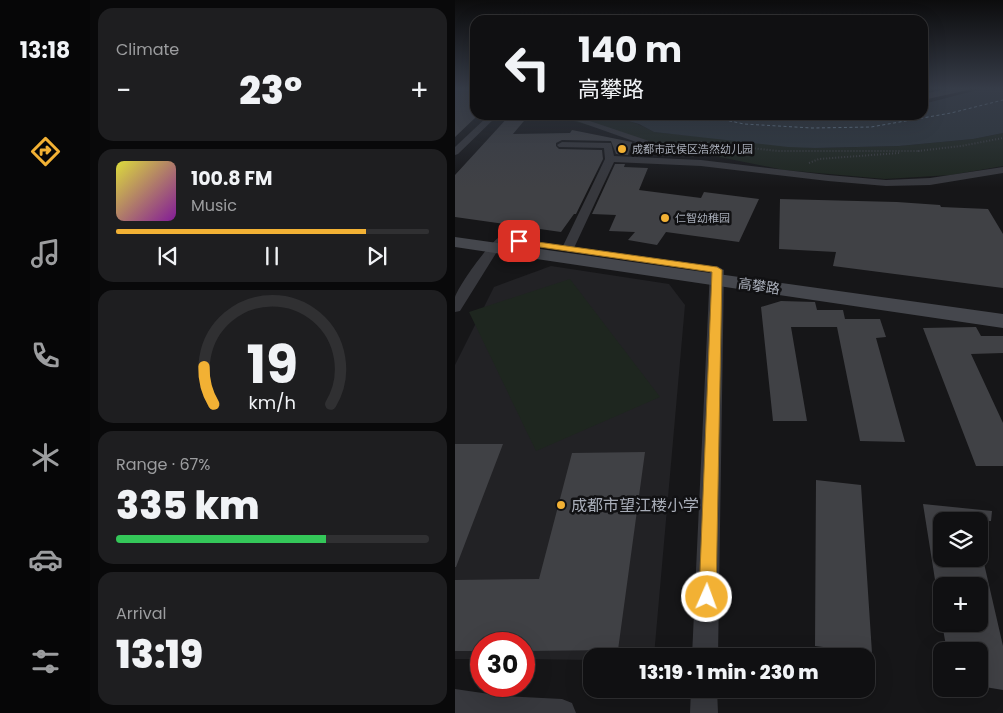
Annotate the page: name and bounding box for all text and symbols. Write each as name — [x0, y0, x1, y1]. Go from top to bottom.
text: 140 m — [578, 25, 682, 74]
text: 13:18 — [20, 35, 70, 66]
icon: left — [495, 35, 560, 100]
text: Climate — [116, 38, 179, 61]
text: 23° — [239, 64, 302, 117]
text: − — [116, 71, 131, 110]
text: + — [410, 71, 429, 110]
text: 高攀路 — [578, 74, 644, 105]
icon: directions — [28, 134, 63, 169]
place label: 成都市武侯区浩然幼儿园 — [632, 141, 753, 157]
marker: 成都市武侯区浩然幼儿园 — [616, 143, 628, 155]
text: 100.8 FM — [191, 165, 272, 192]
text: Music — [191, 194, 237, 217]
place label: 仁智幼稚园 — [675, 210, 730, 226]
marker: 仁智幼稚园 — [659, 212, 671, 224]
pin — [498, 220, 540, 262]
icon: arrive — [505, 227, 533, 255]
icon: music — [28, 236, 63, 271]
icon: previous — [154, 242, 182, 270]
icon: pause — [258, 242, 286, 270]
icon: next — [363, 242, 391, 270]
street label: 高攀路 — [737, 273, 781, 299]
text: 19 — [247, 328, 298, 401]
icon: phone — [28, 338, 63, 373]
text: km/h — [249, 390, 296, 415]
icon: climate — [28, 440, 63, 475]
text: Range · 67% — [116, 453, 211, 476]
text: 335 km — [116, 479, 260, 532]
place label: 成都市望江楼小学 — [571, 494, 699, 517]
marker: 成都市望江楼小学 — [555, 499, 567, 511]
map controls — [933, 512, 988, 697]
button: layers — [933, 512, 988, 567]
icon: car — [28, 542, 63, 577]
position arrow — [680, 570, 732, 622]
button: + — [933, 577, 988, 632]
text: Arrival — [116, 602, 166, 625]
text: 13:19 — [116, 628, 203, 681]
speed limit sign: 30 — [470, 632, 535, 697]
button: − — [933, 642, 988, 697]
icon: filters — [28, 644, 63, 679]
text: 13:19 · 1 min · 230 m — [639, 659, 819, 686]

